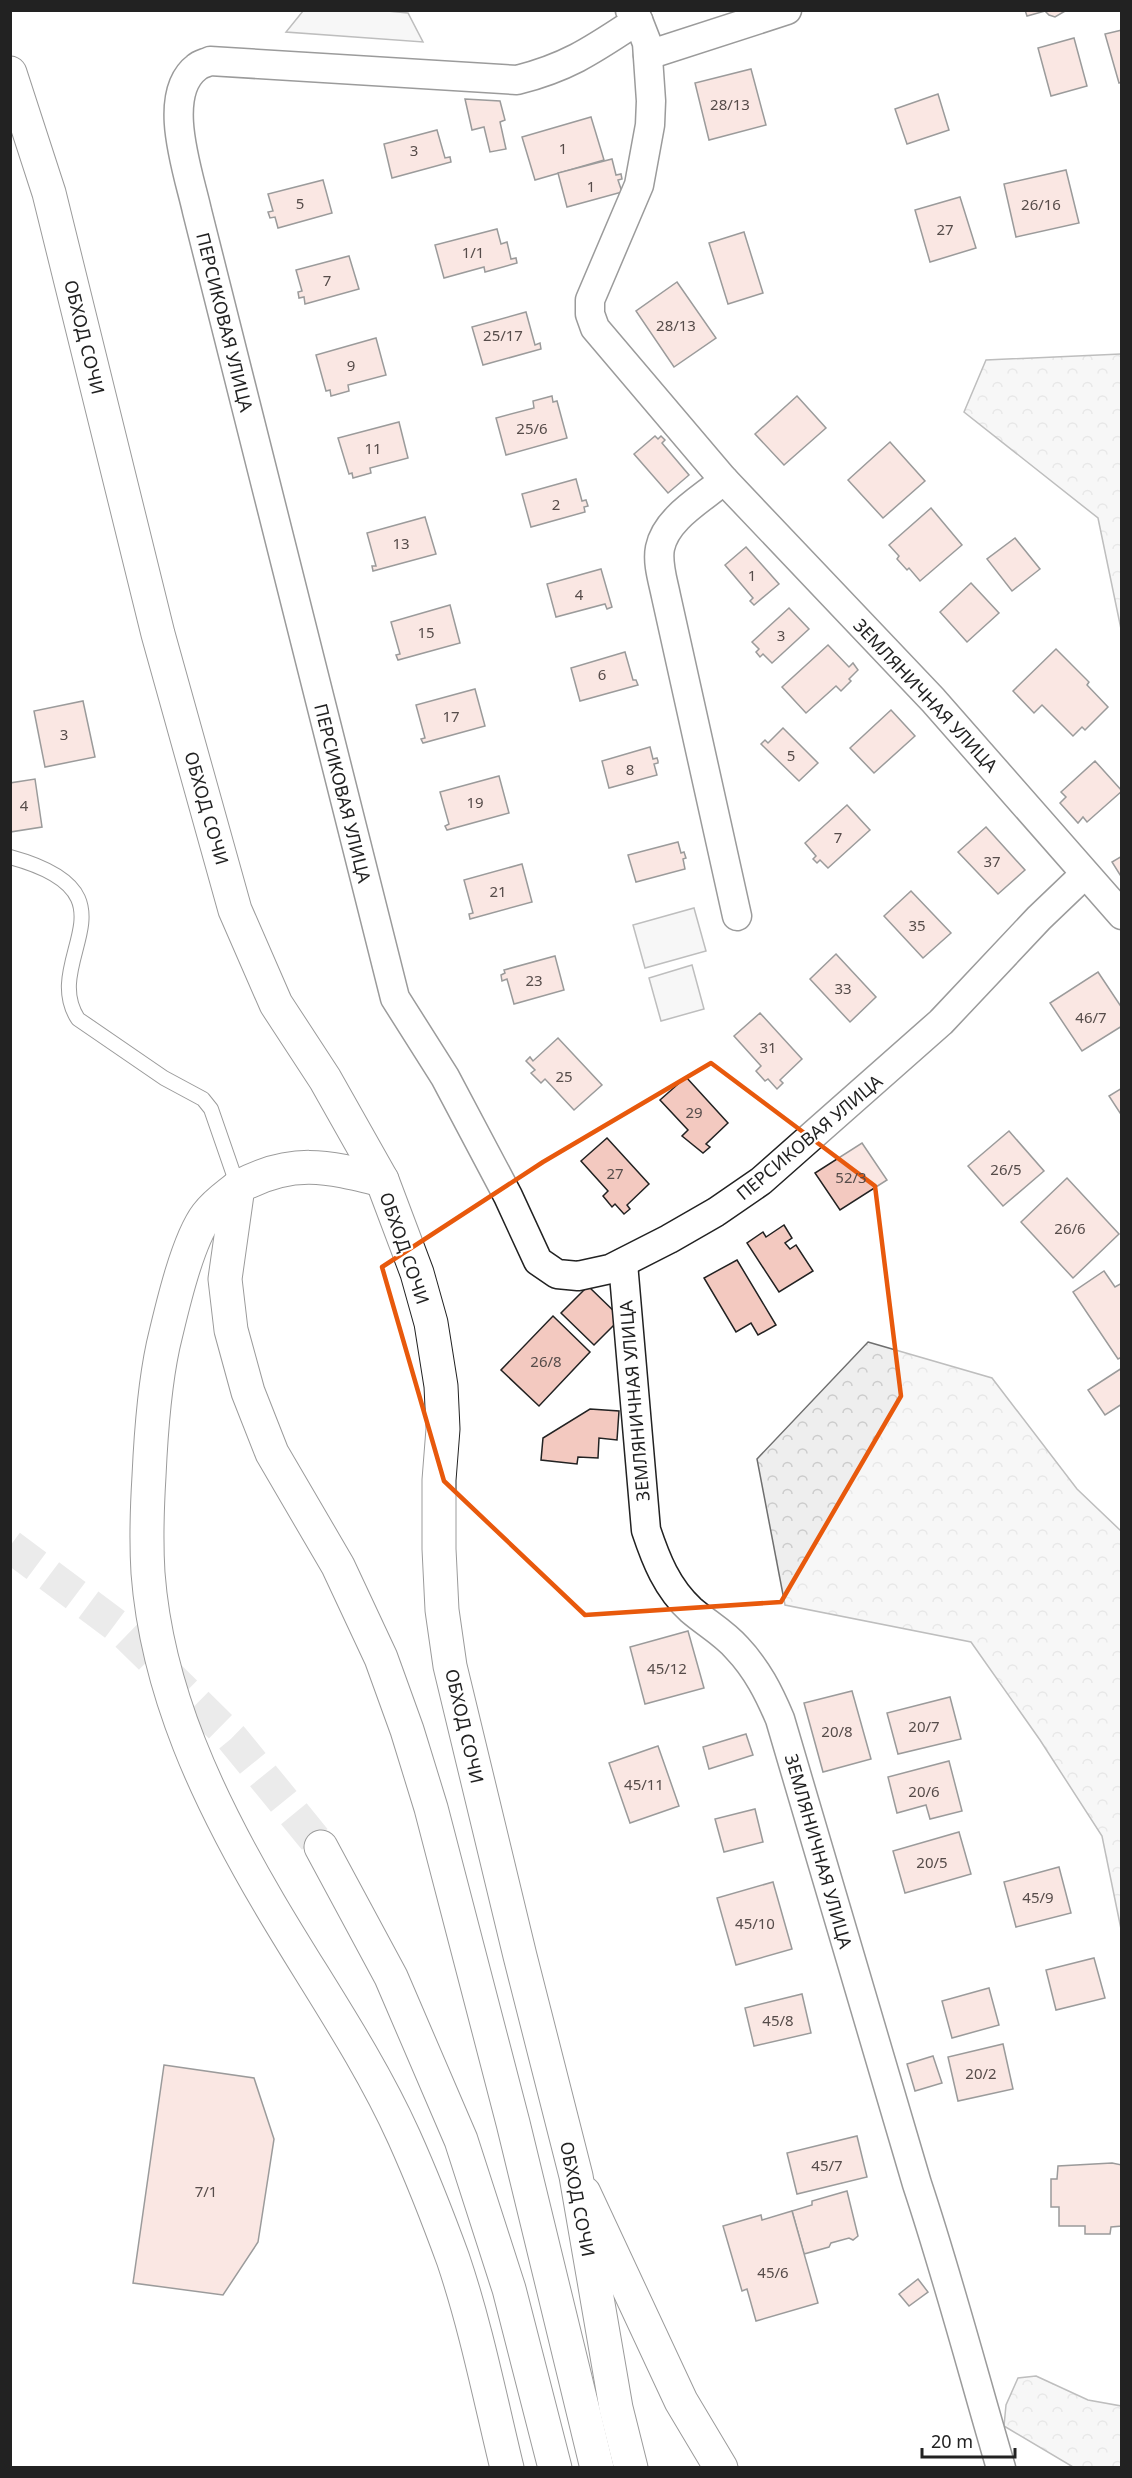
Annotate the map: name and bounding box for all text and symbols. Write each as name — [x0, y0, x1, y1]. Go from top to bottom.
house number: 28/13 — [710, 94, 750, 114]
house number: 1 — [559, 138, 567, 158]
house number: 3 — [410, 140, 418, 160]
house number: 1 — [587, 176, 595, 196]
house number: 5 — [296, 193, 304, 213]
house number: 26/16 — [1021, 194, 1061, 214]
house number: 27 — [936, 219, 954, 239]
street label: ПЕРСИКОВАЯ УЛИЦА — [191, 230, 259, 414]
house number: 1/1 — [462, 242, 484, 262]
house number: 7 — [323, 270, 331, 290]
street label: ОБХОД СОЧИ — [59, 277, 111, 397]
house number: 28/13 — [656, 315, 696, 335]
house number: 25/17 — [483, 325, 523, 345]
house number: 9 — [347, 355, 355, 375]
house number: 25/6 — [516, 418, 548, 438]
house number: 11 — [364, 438, 382, 458]
house number: 2 — [552, 494, 560, 514]
house number: 13 — [392, 533, 410, 553]
house number: 1 — [748, 565, 756, 585]
house number: 4 — [575, 584, 584, 604]
street label: ЗЕМЛЯНИЧНАЯ УЛИЦА — [849, 613, 1004, 777]
house number: 15 — [417, 622, 435, 642]
house number: 3 — [777, 625, 785, 645]
house number: 6 — [598, 664, 606, 684]
street label: ПЕРСИКОВАЯ УЛИЦА — [309, 701, 377, 885]
house number: 17 — [442, 706, 460, 726]
house number: 3 — [60, 724, 68, 744]
house number: 5 — [787, 745, 795, 765]
street label: ОБХОД СОЧИ — [179, 749, 235, 867]
house number: 8 — [626, 759, 634, 779]
house number: 19 — [466, 792, 484, 812]
house number: 4 — [20, 795, 29, 815]
house number: 7 — [834, 827, 842, 847]
house number: 37 — [983, 851, 1001, 871]
house number: 21 — [489, 881, 507, 901]
house number: 35 — [908, 915, 926, 935]
house number: 23 — [525, 970, 543, 990]
house number: 33 — [834, 978, 852, 998]
house number: 46/7 — [1075, 1007, 1107, 1027]
house number: 31 — [759, 1037, 777, 1057]
house number: 25 — [555, 1066, 573, 1086]
street label: ПЕРСИКОВАЯ УЛИЦА — [731, 1068, 887, 1205]
house number: 29 — [685, 1102, 703, 1122]
house number: 26/5 — [990, 1159, 1022, 1179]
house number: 27 — [606, 1163, 624, 1183]
house number: 52/3 — [835, 1167, 867, 1187]
street label: ОБХОД СОЧИ — [375, 1189, 435, 1307]
house number: 26/6 — [1054, 1218, 1086, 1238]
street label: ЗЕМЛЯНИЧНАЯ УЛИЦА — [613, 1299, 655, 1502]
house number: 26/8 — [530, 1351, 562, 1371]
house number: 45/12 — [647, 1658, 687, 1678]
street label: ОБХОД СОЧИ — [440, 1666, 490, 1786]
house number: 20/7 — [908, 1716, 940, 1736]
house number: 20/8 — [821, 1721, 853, 1741]
street label: ЗЕМЛЯНИЧНАЯ УЛИЦА — [780, 1751, 858, 1952]
house number: 45/11 — [624, 1774, 664, 1794]
house number: 20/6 — [908, 1781, 940, 1801]
house number: 20/5 — [916, 1852, 948, 1872]
house number: 45/9 — [1022, 1887, 1054, 1907]
house number: 45/10 — [735, 1913, 775, 1933]
house number: 45/8 — [762, 2010, 794, 2030]
house number: 20/2 — [965, 2063, 997, 2083]
street label: ОБХОД СОЧИ — [555, 2139, 601, 2259]
house number: 45/7 — [811, 2155, 843, 2175]
house number: 7/1 — [195, 2181, 217, 2201]
house number: 45/6 — [757, 2262, 789, 2282]
scale bar — [922, 2421, 1015, 2459]
text: 20 m — [931, 2429, 973, 2453]

